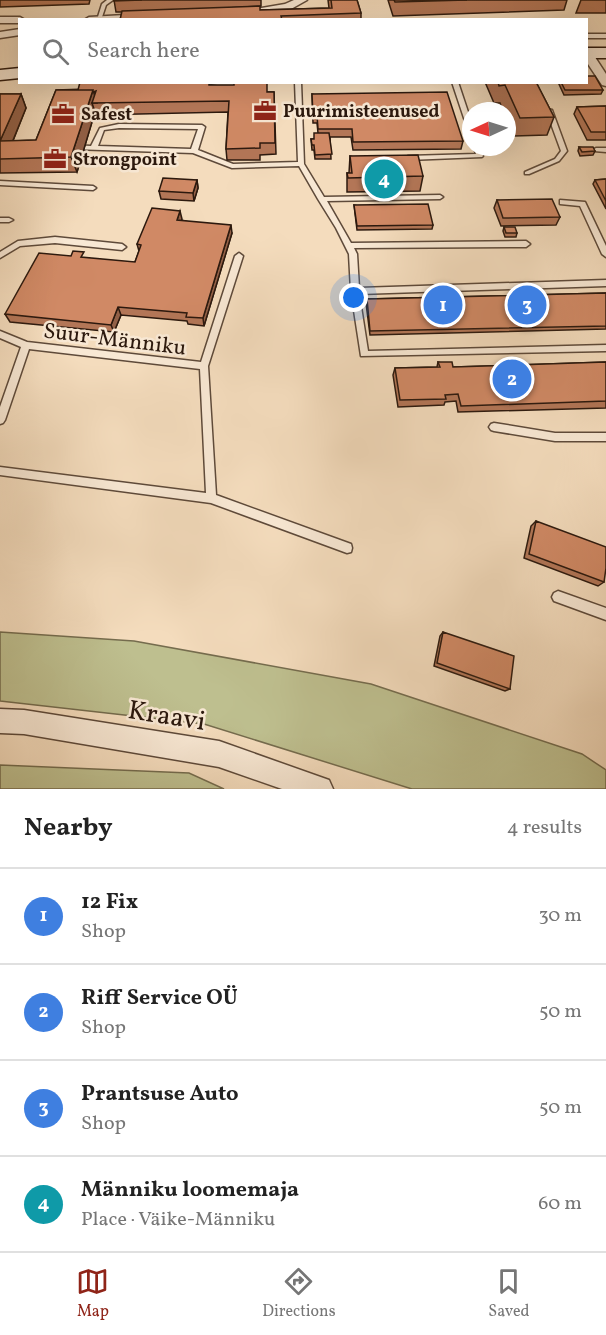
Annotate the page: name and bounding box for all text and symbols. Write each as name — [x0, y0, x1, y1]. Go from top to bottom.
search box — [18, 18, 588, 84]
icon: search — [39, 35, 72, 68]
text: Search here — [87, 36, 200, 67]
office icon: Puurimisteenused — [252, 98, 278, 124]
place label: Puurimisteenused — [283, 100, 439, 125]
office icon: Safest — [50, 101, 76, 127]
north arrow — [462, 102, 516, 156]
place label: Safest — [81, 103, 132, 128]
office icon: Strongpoint — [42, 146, 68, 172]
place label: Strongpoint — [73, 148, 177, 173]
pin: 4 — [364, 156, 404, 201]
pin: 1 — [424, 282, 462, 328]
pin: 3 — [508, 282, 546, 328]
your location — [339, 283, 368, 312]
street label: Suur-Männiku — [41, 316, 188, 365]
pin: 2 — [492, 356, 532, 401]
street label: Kraavi — [125, 692, 208, 742]
text: Nearby — [24, 810, 113, 846]
text: 4 results — [507, 814, 582, 842]
text: 12 Fix — [81, 887, 138, 918]
text: 1 — [39, 902, 48, 930]
text: 30 m — [538, 902, 582, 930]
text: Shop — [81, 918, 126, 946]
text: Riff Service OÜ — [81, 983, 238, 1014]
text: 2 — [38, 998, 49, 1026]
text: 50 m — [539, 998, 582, 1026]
text: Shop — [81, 1014, 126, 1042]
text: Prantsuse Auto — [81, 1079, 239, 1110]
text: 3 — [38, 1094, 49, 1122]
text: 50 m — [539, 1094, 582, 1122]
text: Shop — [81, 1110, 126, 1138]
text: Männiku loomemaja — [81, 1175, 299, 1206]
text: 4 — [37, 1190, 50, 1218]
text: 60 m — [538, 1190, 582, 1218]
text: Place · Väike-Männiku — [81, 1206, 275, 1234]
tab: Map — [76, 1265, 109, 1323]
tab: Directions — [262, 1265, 336, 1323]
tab: Saved — [488, 1265, 530, 1323]

